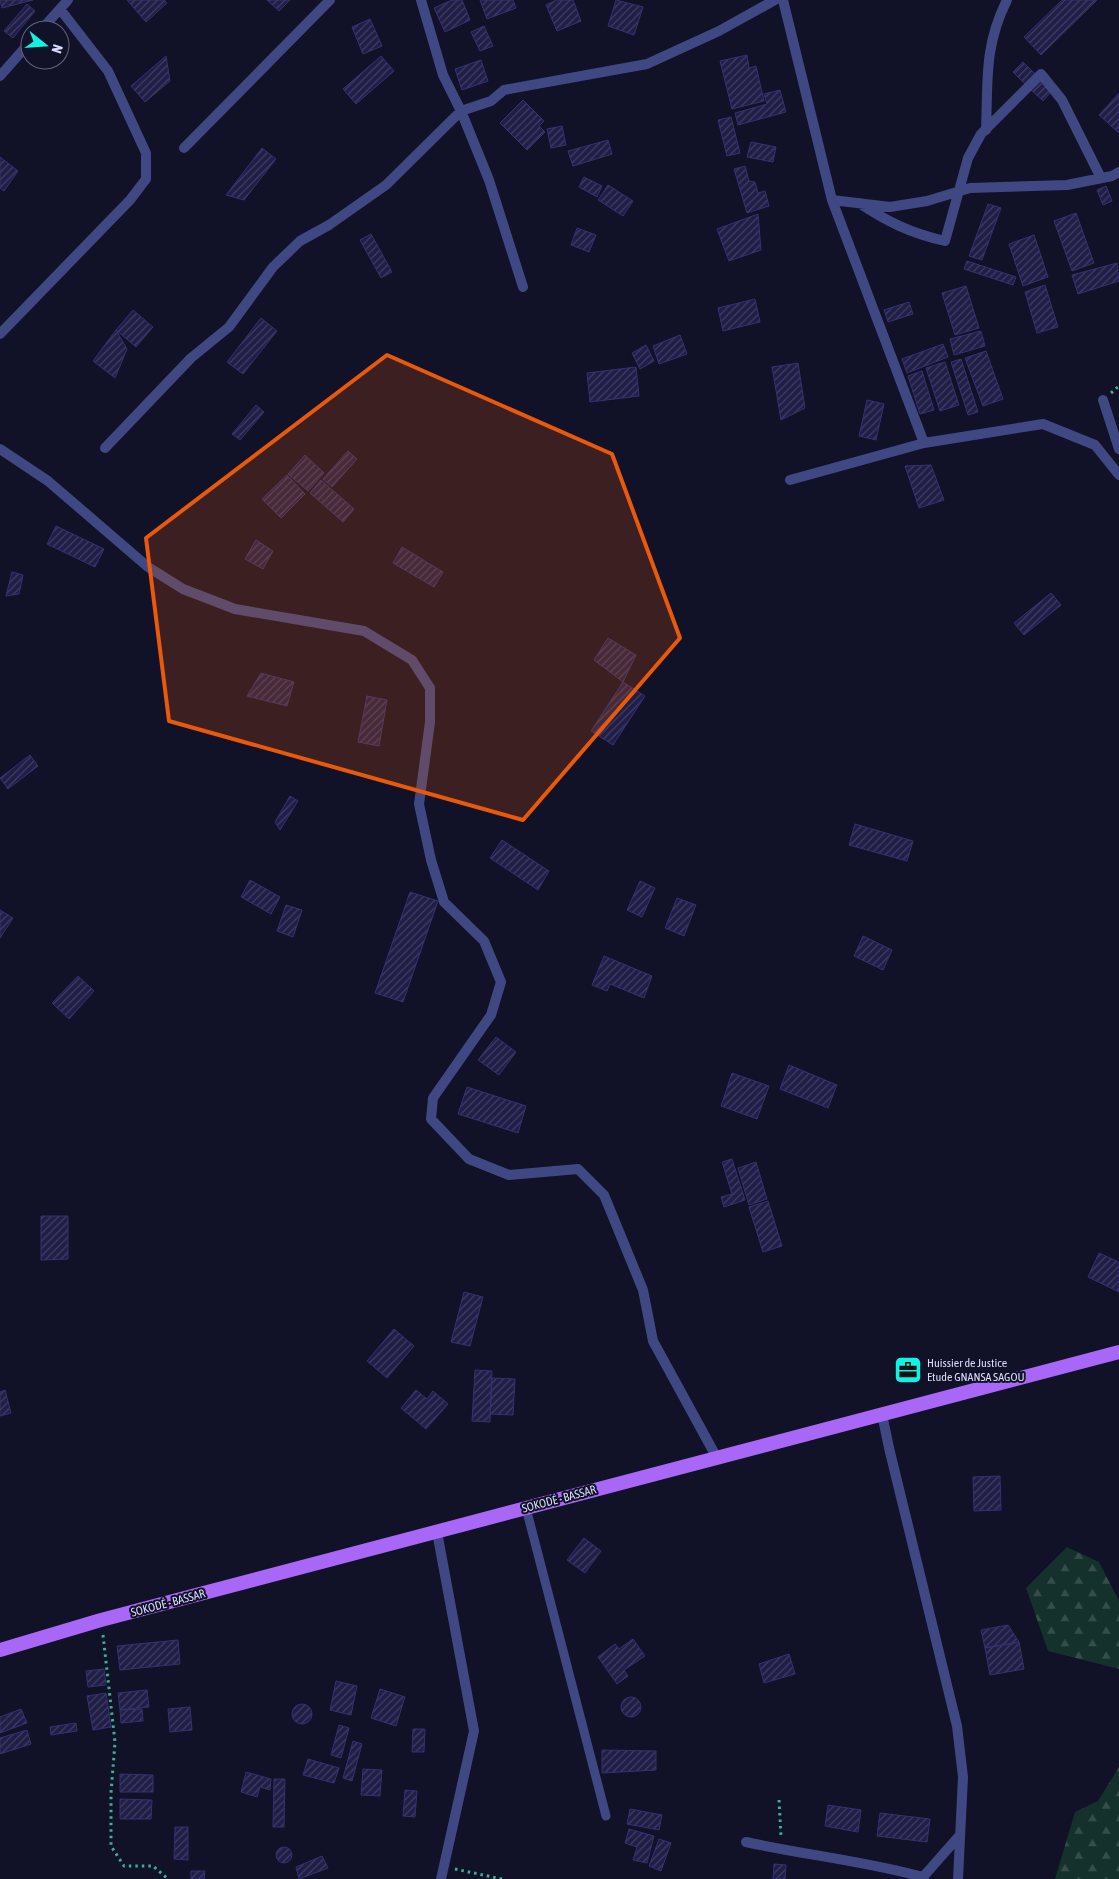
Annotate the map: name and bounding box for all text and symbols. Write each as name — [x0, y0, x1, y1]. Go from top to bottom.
north arrow — [20, 20, 70, 70]
text: N — [49, 43, 66, 55]
office icon: Huissier de Justice Etude GNANSA SAGOU — [893, 1355, 923, 1385]
place label: Huissier de Justice Etude GNANSA SAGOU — [927, 1356, 1024, 1384]
street label: SOKODÉ - BASSAR — [520, 1482, 598, 1516]
street label: SOKODÉ - BASSAR — [129, 1586, 207, 1620]

